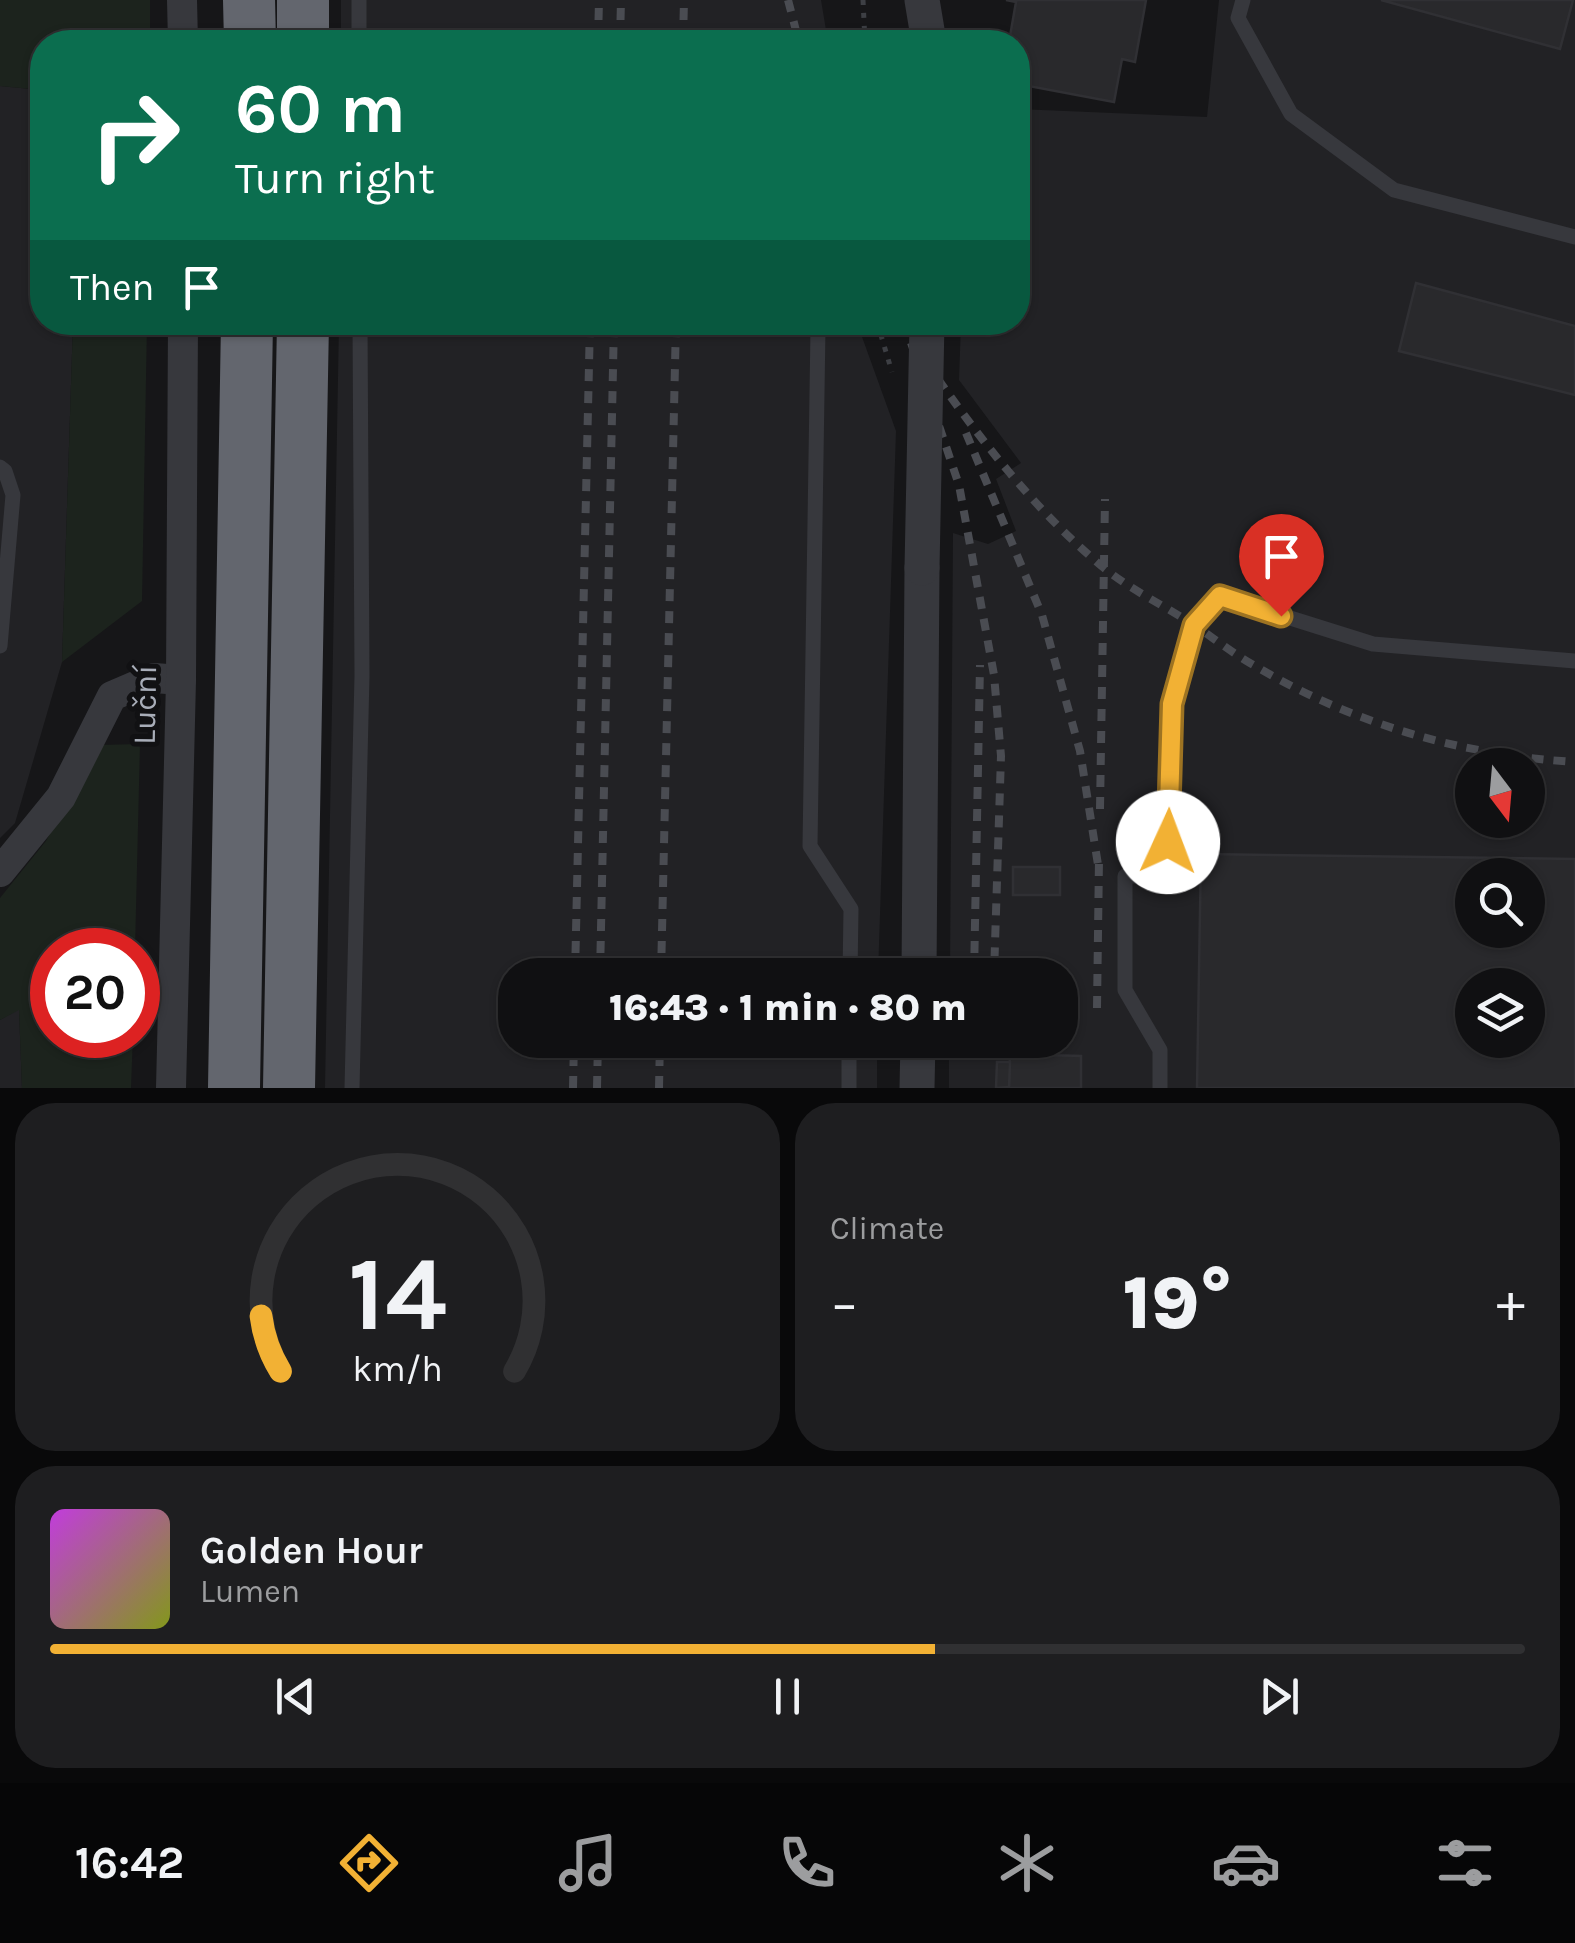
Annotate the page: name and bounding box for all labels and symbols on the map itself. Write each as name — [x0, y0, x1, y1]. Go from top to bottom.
pin — [1239, 514, 1324, 617]
street label: Luční — [126, 664, 164, 745]
north arrow — [1455, 748, 1545, 838]
position arrow — [1116, 790, 1220, 894]
speed limit sign: 20 — [30, 928, 160, 1058]

